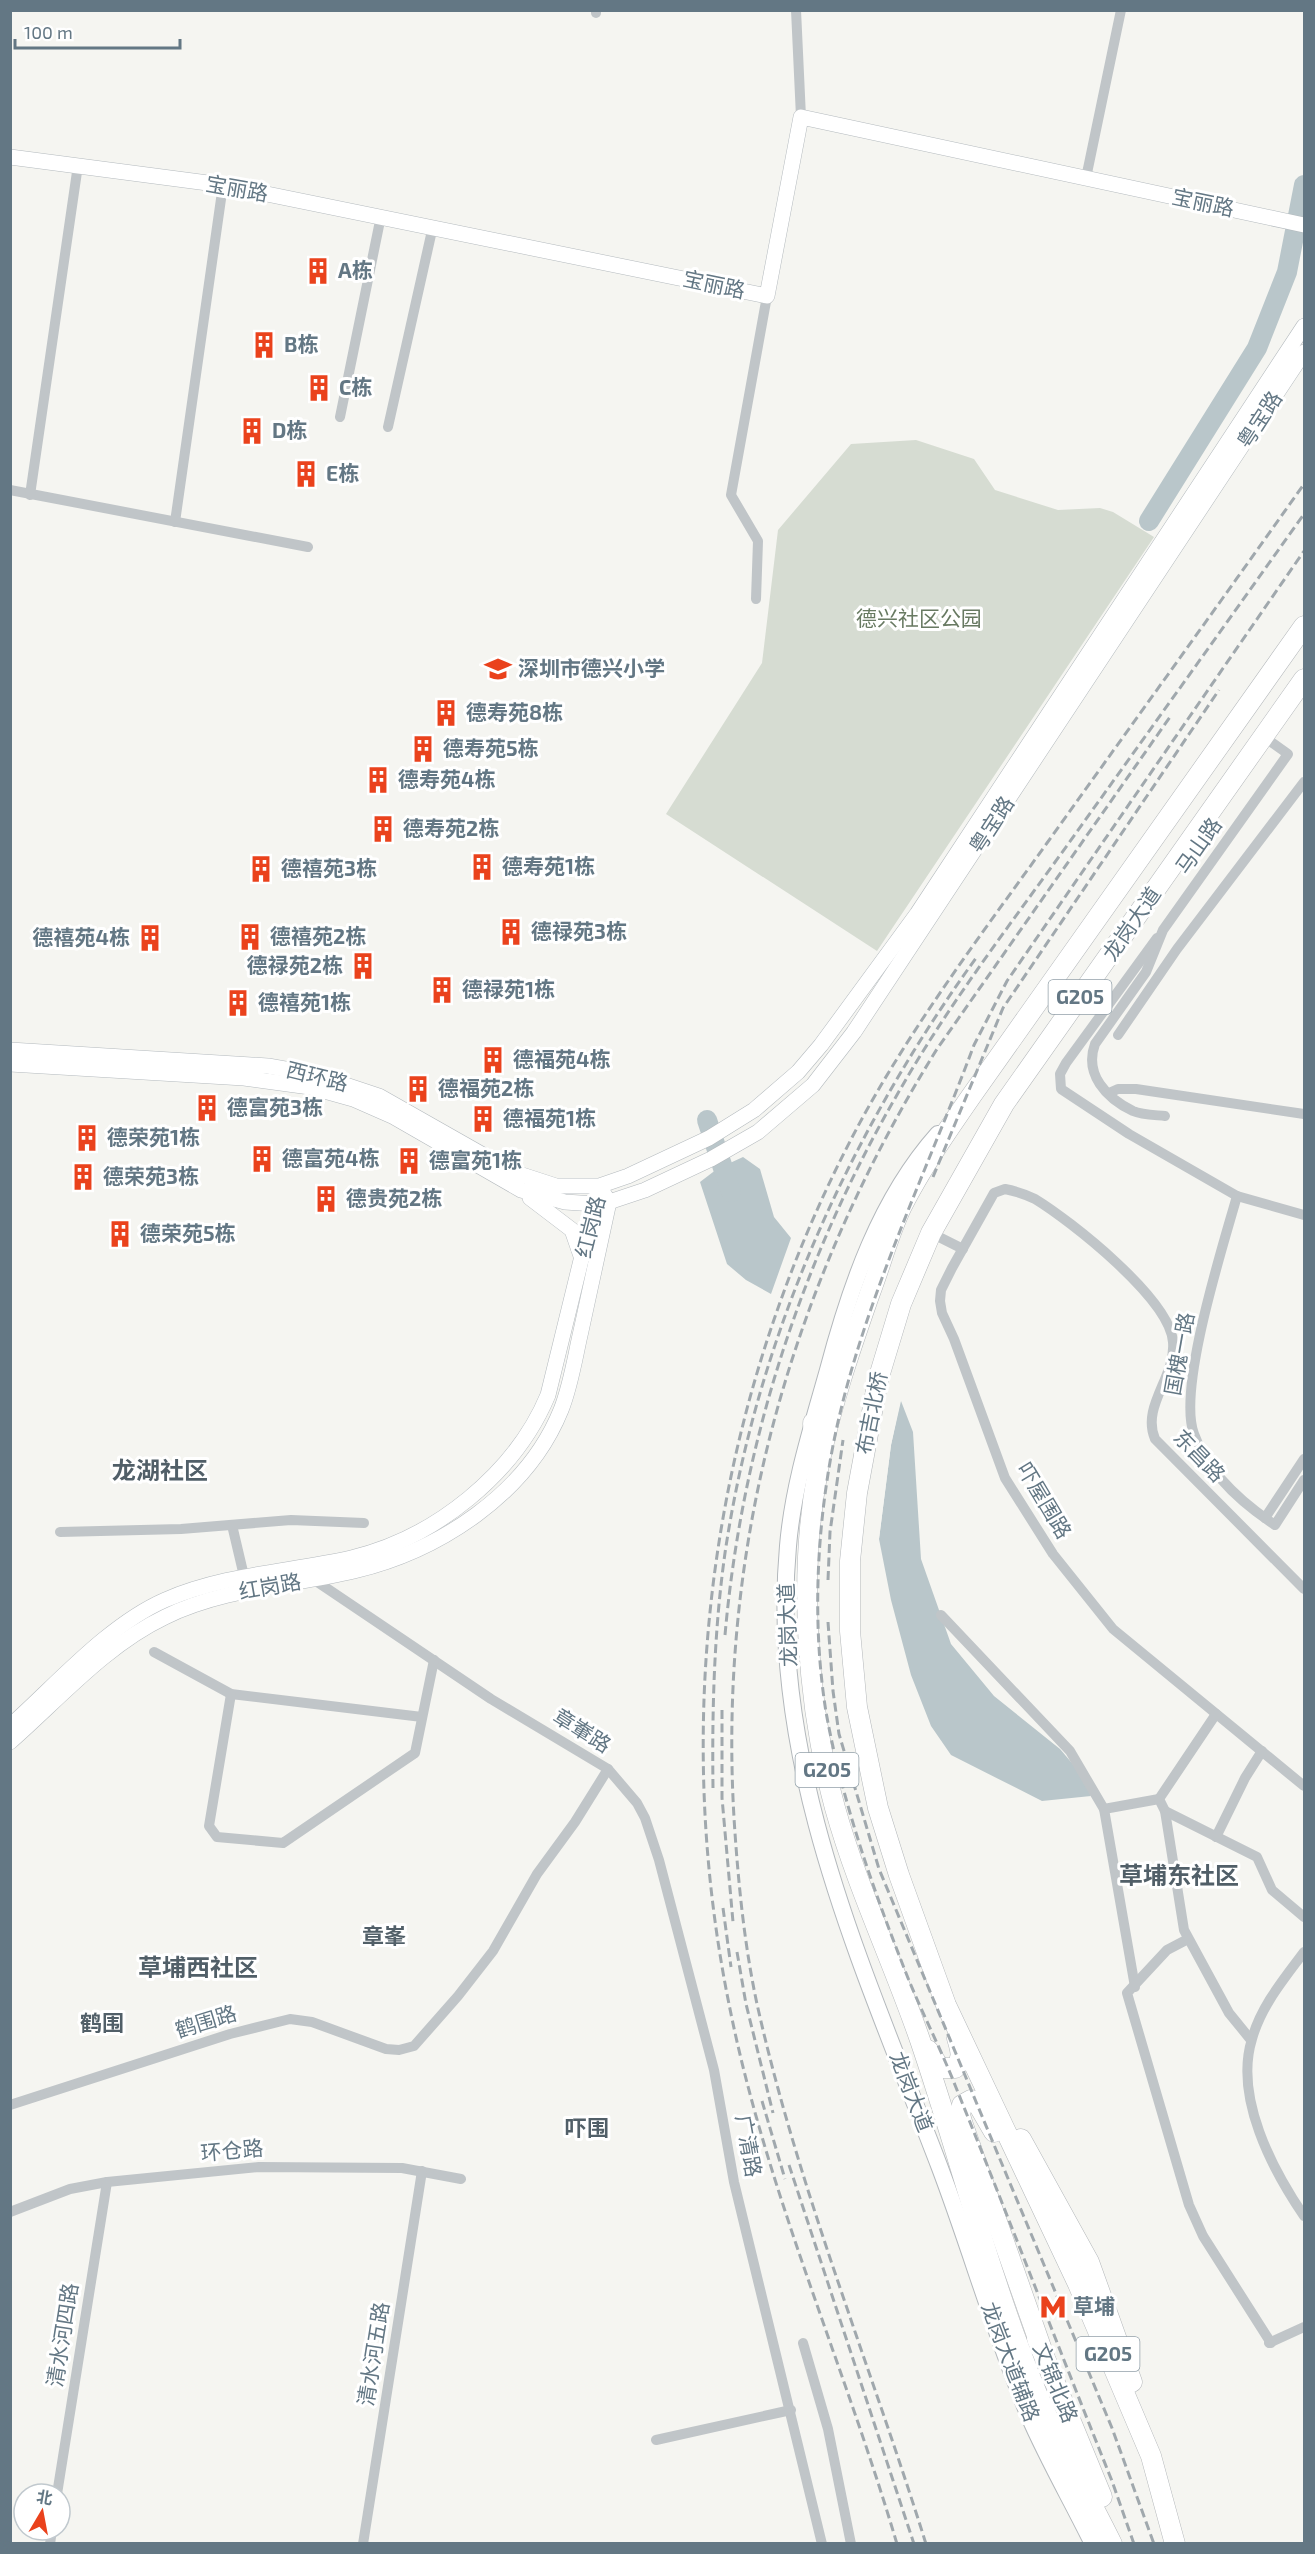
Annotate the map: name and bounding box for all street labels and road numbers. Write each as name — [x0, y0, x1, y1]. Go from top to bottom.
street label: 宝丽路 — [204, 170, 270, 205]
street label: 宝丽路 — [1170, 183, 1237, 220]
street label: 宝丽路 — [681, 265, 748, 302]
street label: 粤宝路 — [1231, 386, 1286, 452]
street label: 粤宝路 — [963, 791, 1018, 857]
street label: 马山路 — [1169, 812, 1226, 878]
street label: 龙岗大道 — [1096, 882, 1165, 965]
road number: G205 — [1048, 980, 1112, 1014]
street label: 西环路 — [284, 1056, 351, 1095]
street label: 红岗路 — [570, 1193, 609, 1260]
street label: 国槐一路 — [1159, 1310, 1198, 1397]
street label: 布吉北桥 — [850, 1369, 891, 1456]
street label: 东昌路 — [1169, 1424, 1231, 1486]
street label: 吓屋围路 — [1013, 1458, 1078, 1543]
street label: 红岗路 — [237, 1568, 303, 1603]
street label: 龙岗大道 — [773, 1583, 800, 1667]
street label: 章輋路 — [549, 1702, 616, 1757]
road number: G205 — [796, 1753, 858, 1787]
street label: 鹤围路 — [172, 1999, 239, 2042]
street label: 龙岗大道 — [886, 2048, 939, 2135]
street label: 广清路 — [732, 2113, 767, 2179]
street label: 环仓路 — [199, 2134, 264, 2165]
street label: 清水河四路 — [41, 2281, 82, 2389]
street label: 龙岗大道辅路 — [977, 2298, 1046, 2425]
street label: 清水河五路 — [352, 2300, 393, 2408]
road number: G205 — [1076, 2337, 1140, 2371]
street label: 文锦北路 — [1029, 2339, 1084, 2426]

